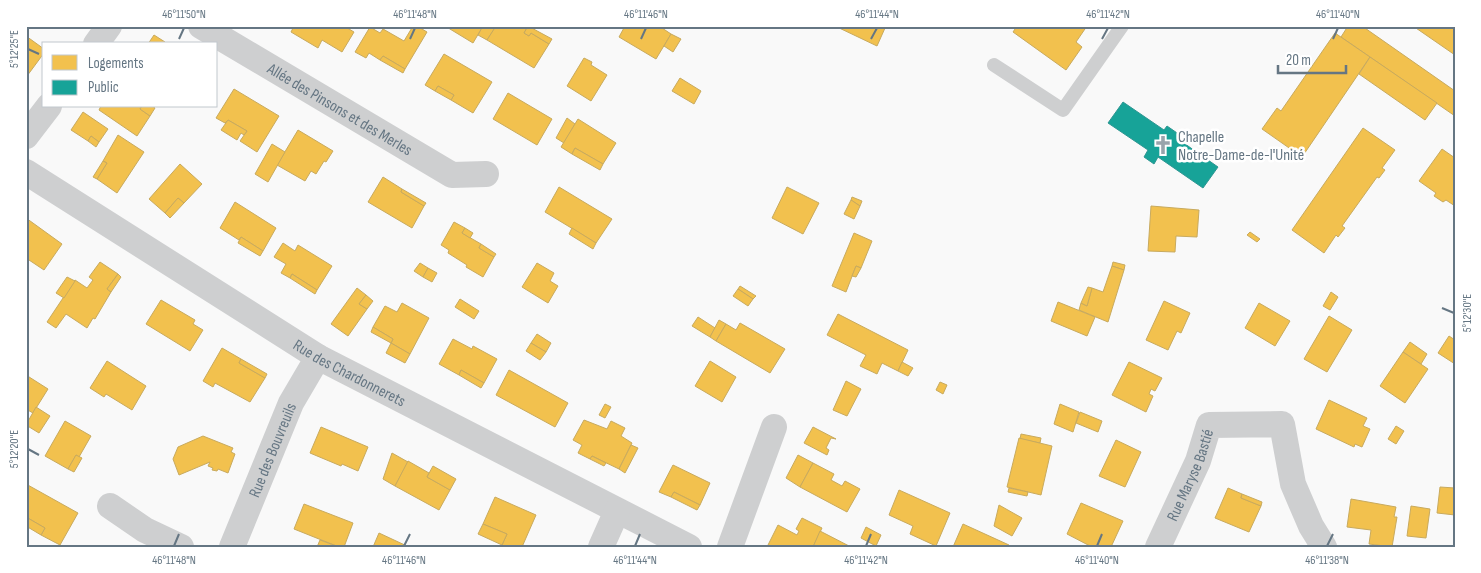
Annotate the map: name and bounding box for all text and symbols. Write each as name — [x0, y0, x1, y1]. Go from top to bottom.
text: 46°11'50"N — [162, 7, 206, 22]
text: 46°11'48"N — [393, 7, 437, 22]
text: 46°11'46"N — [624, 7, 668, 22]
text: 46°11'44"N — [855, 7, 899, 22]
text: 46°11'42"N — [1086, 7, 1130, 22]
text: 46°11'40"N — [1316, 7, 1360, 22]
text: 5°12'25"E — [7, 30, 22, 68]
legend — [42, 42, 218, 108]
scale bar — [1278, 42, 1346, 74]
text: 20 m — [1286, 51, 1311, 70]
text: Logements — [88, 54, 144, 73]
street label: Allée des Pinsons et des Merles — [263, 59, 416, 160]
text: Public — [88, 78, 119, 97]
place label: Chapelle Notre-Dame-de-l'Unité — [1178, 128, 1304, 165]
church icon: Chapelle Notre-Dame-de-l'Unité — [1152, 134, 1174, 156]
text: 5°12'30"E — [1460, 294, 1475, 332]
street label: Rue des Chardonnerets — [289, 336, 409, 411]
street label: Rue des Bouvreuils — [245, 400, 301, 500]
street label: Rue Maryse Bastié — [1163, 427, 1218, 524]
text: 5°12'20"E — [7, 430, 22, 468]
text: 46°11'48"N — [152, 553, 196, 568]
text: 46°11'46"N — [382, 553, 426, 568]
text: 46°11'44"N — [613, 553, 657, 568]
text: 46°11'42"N — [844, 553, 888, 568]
text: 46°11'40"N — [1075, 553, 1119, 568]
text: 46°11'38"N — [1305, 553, 1349, 568]

